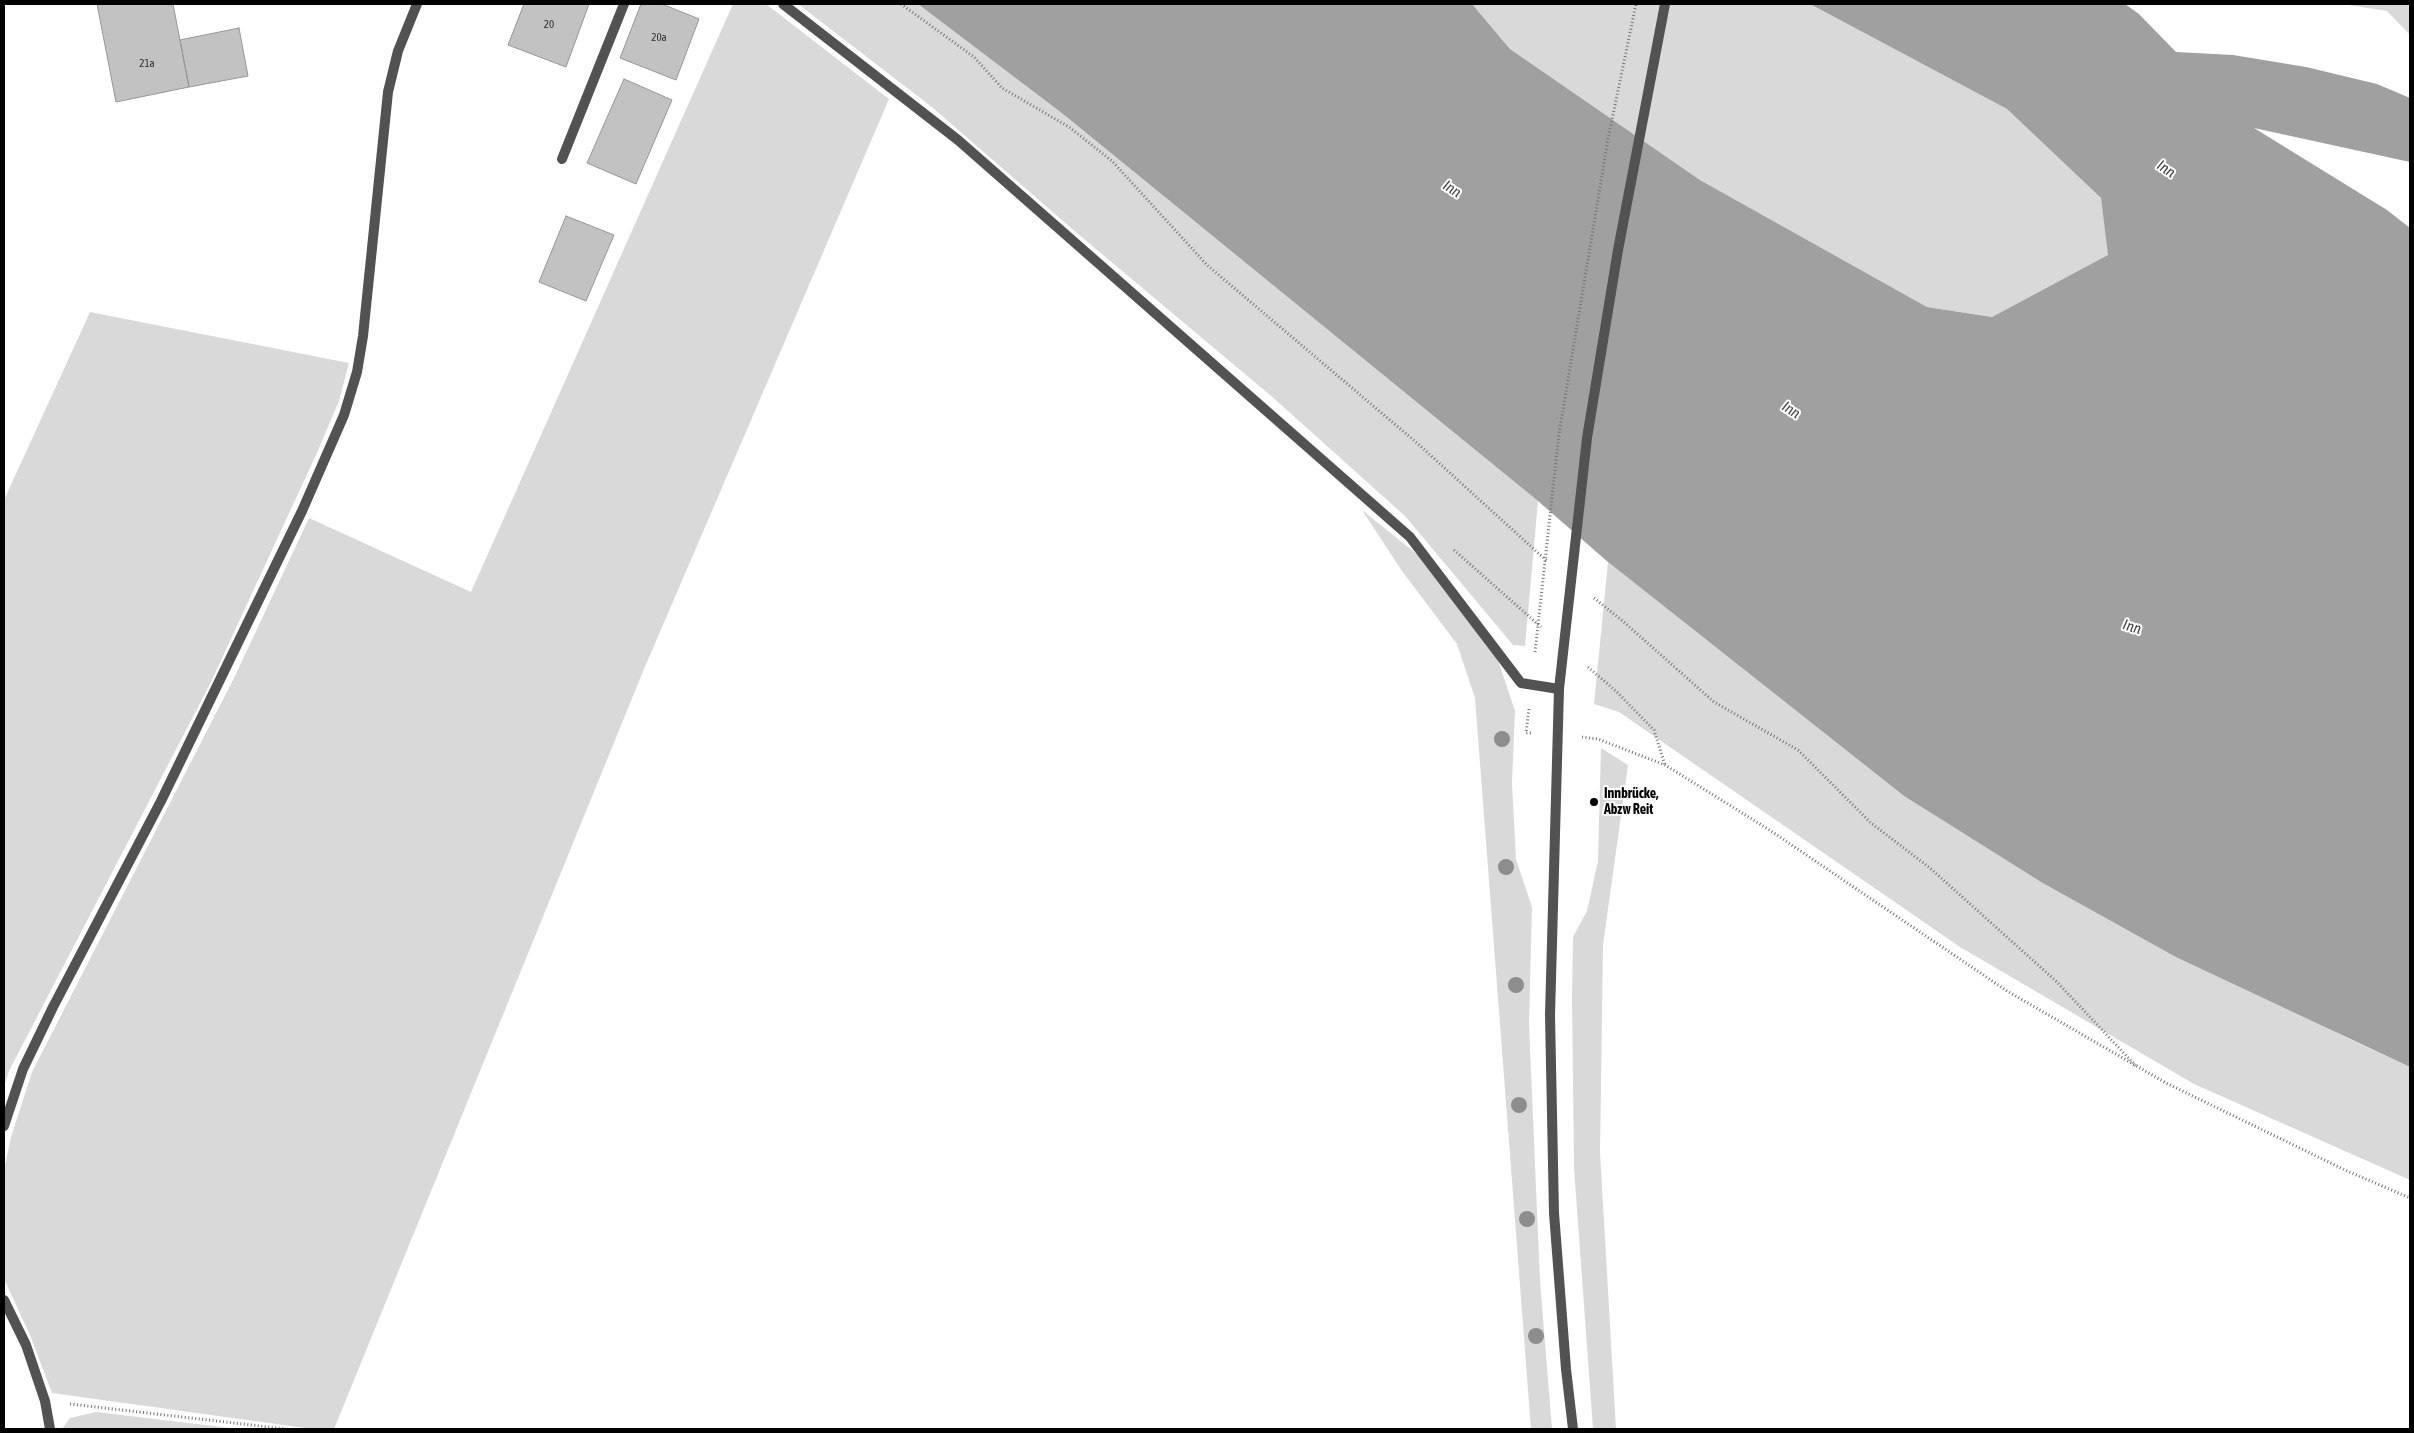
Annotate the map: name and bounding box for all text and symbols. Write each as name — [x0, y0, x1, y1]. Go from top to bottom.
house number: 20 — [544, 18, 554, 32]
house number: 20a — [651, 31, 667, 45]
house number: 21a — [139, 57, 155, 71]
water label: Inn — [2153, 156, 2179, 182]
water label: Inn — [1439, 176, 1465, 202]
water label: Inn — [1778, 397, 1804, 423]
water label: Inn — [2121, 616, 2143, 638]
place label: Innbrücke, Abzw Reit — [1604, 786, 1659, 819]
marker: Innbrücke, Abzw Reit — [1588, 796, 1600, 808]

